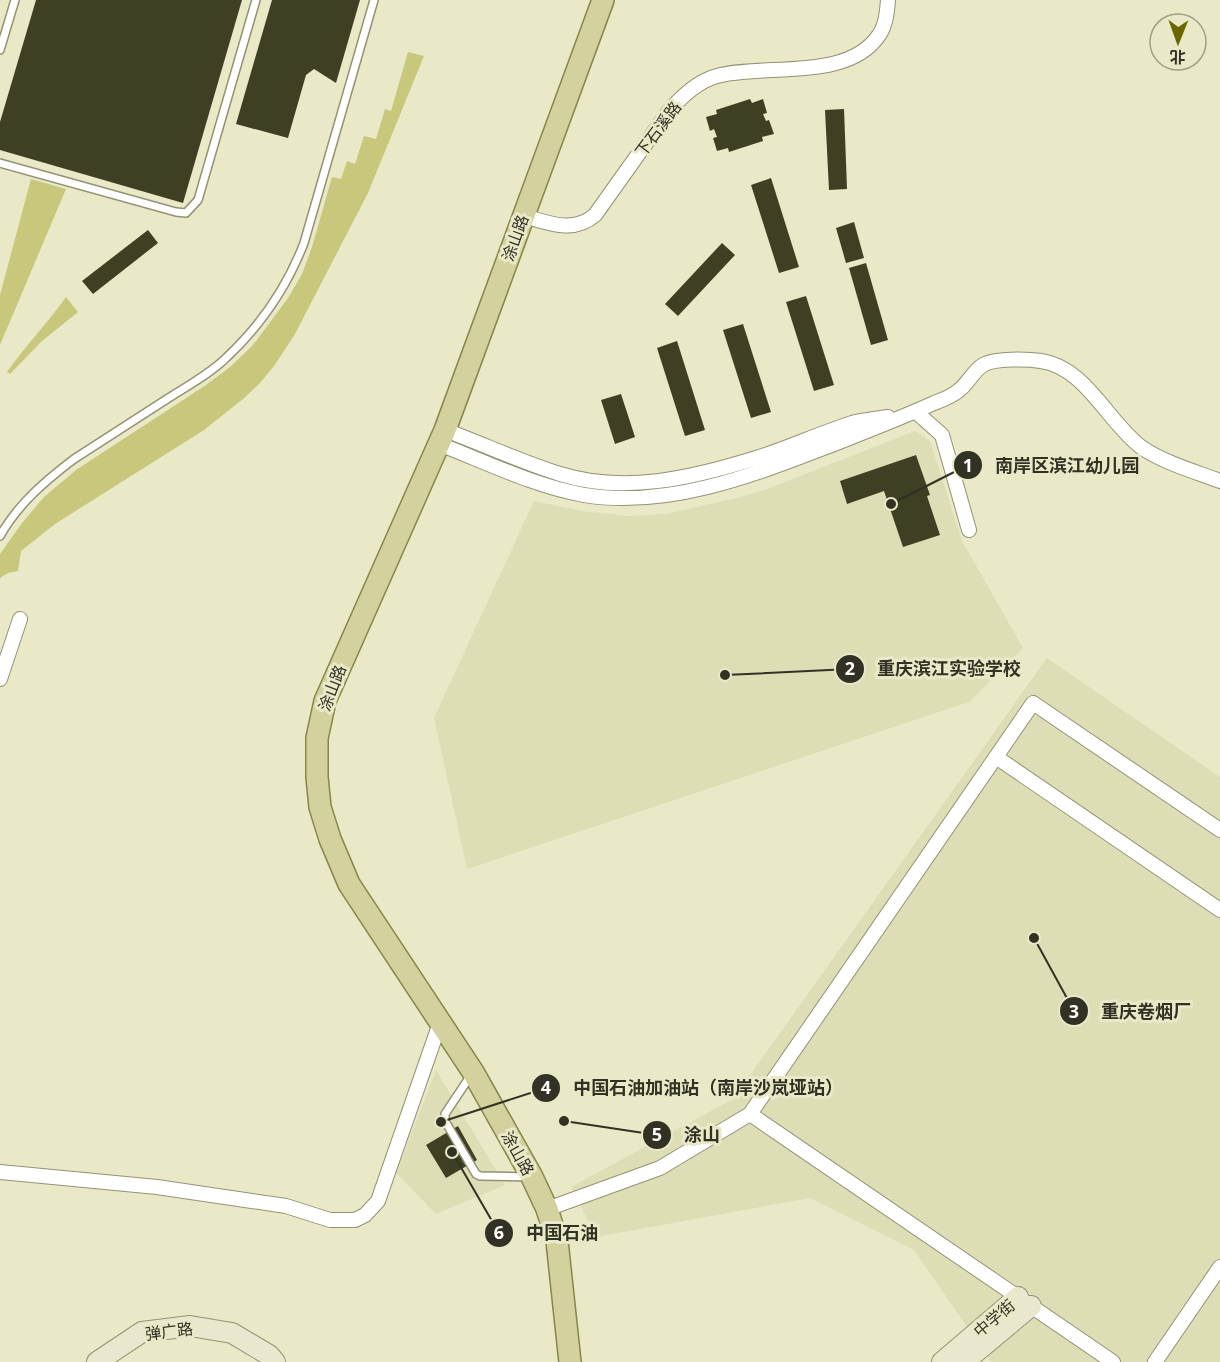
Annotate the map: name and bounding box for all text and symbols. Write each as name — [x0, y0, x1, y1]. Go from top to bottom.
north arrow — [1148, 12, 1208, 72]
text: 北 — [1170, 46, 1186, 68]
street label: 下石溪路 — [630, 97, 686, 161]
street label: 涂山路 — [496, 212, 534, 264]
callout: 南岸区滨江幼儿园 — [953, 447, 1151, 483]
text: 1 — [963, 453, 973, 477]
text: 南岸区滨江幼儿园 — [995, 453, 1139, 477]
callout: 重庆滨江实验学校 — [835, 651, 1033, 687]
text: 2 — [845, 656, 855, 680]
text: 重庆滨江实验学校 — [877, 656, 1021, 680]
street label: 涂山路 — [313, 662, 351, 714]
callout: 重庆卷烟厂 — [1059, 993, 1203, 1029]
text: 3 — [1069, 999, 1079, 1023]
text: 重庆卷烟厂 — [1101, 999, 1191, 1023]
callout: 中国石油加油站（南岸沙岚垭站） — [531, 1070, 855, 1106]
text: 4 — [541, 1075, 551, 1099]
text: 中国石油加油站（南岸沙岚垭站） — [573, 1075, 843, 1099]
callout: 涂山 — [642, 1117, 732, 1153]
text: 5 — [652, 1122, 662, 1146]
text: 涂山 — [684, 1122, 720, 1146]
street label: 涂山路 — [497, 1127, 539, 1179]
callout: 中国石油 — [484, 1215, 610, 1251]
text: 6 — [494, 1220, 504, 1244]
text: 中国石油 — [526, 1220, 598, 1244]
street label: 中学街 — [969, 1294, 1019, 1342]
street label: 弹广路 — [144, 1317, 194, 1345]

